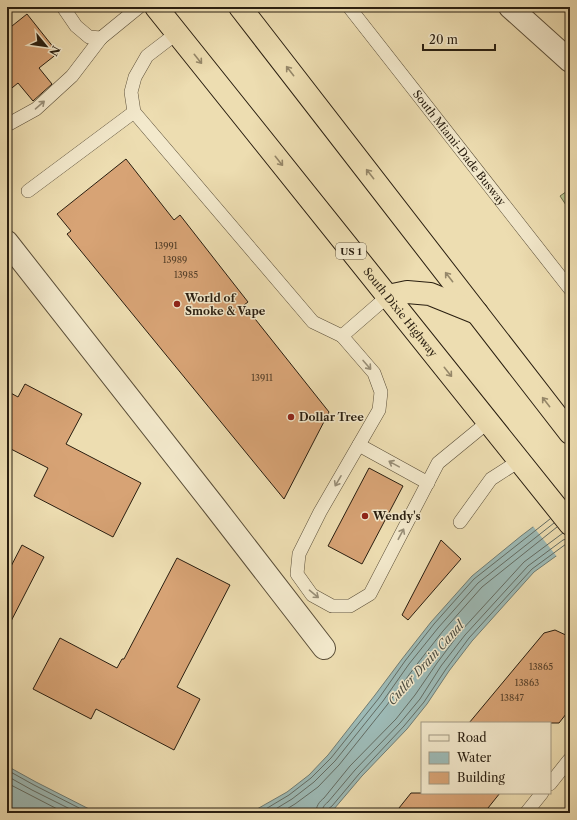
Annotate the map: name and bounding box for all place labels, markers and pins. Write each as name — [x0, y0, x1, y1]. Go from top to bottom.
place label: World of Smoke & Vape — [184, 291, 266, 318]
marker: World of Smoke & Vape — [172, 299, 182, 309]
place label: Dollar Tree — [299, 410, 364, 424]
marker: Dollar Tree — [286, 412, 296, 422]
place label: Wendy's — [372, 509, 421, 523]
marker: Wendy's — [360, 511, 370, 521]

